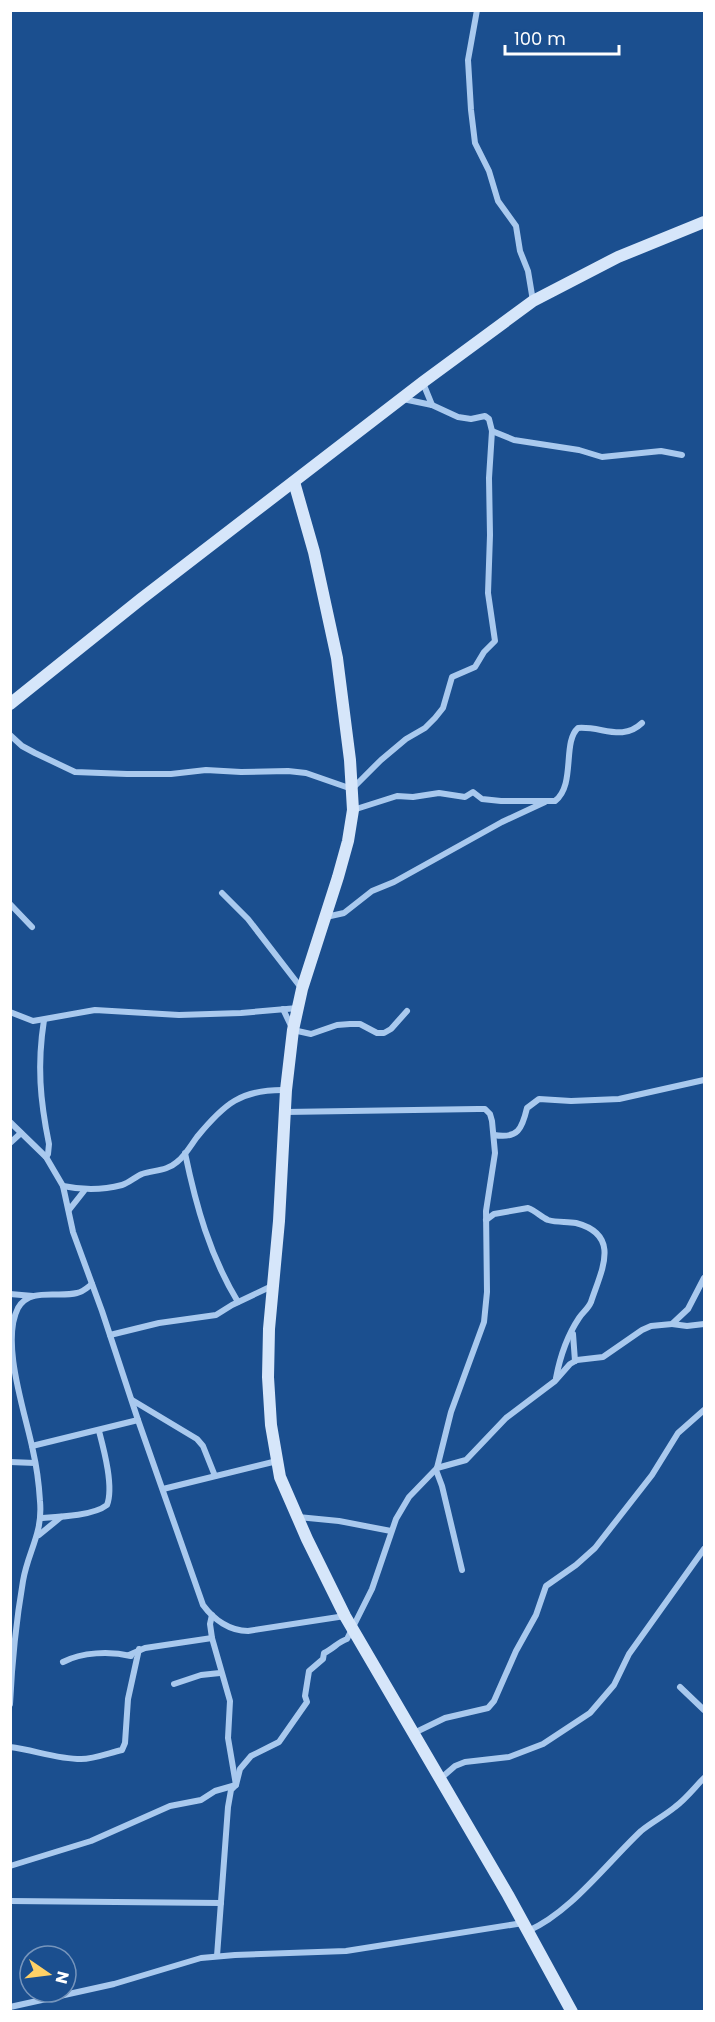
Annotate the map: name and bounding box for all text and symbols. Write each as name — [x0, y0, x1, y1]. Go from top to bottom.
scale bar — [505, 18, 619, 56]
text: 100 m — [514, 26, 566, 51]
north arrow — [18, 1944, 78, 2004]
text: N — [49, 1969, 75, 1986]

